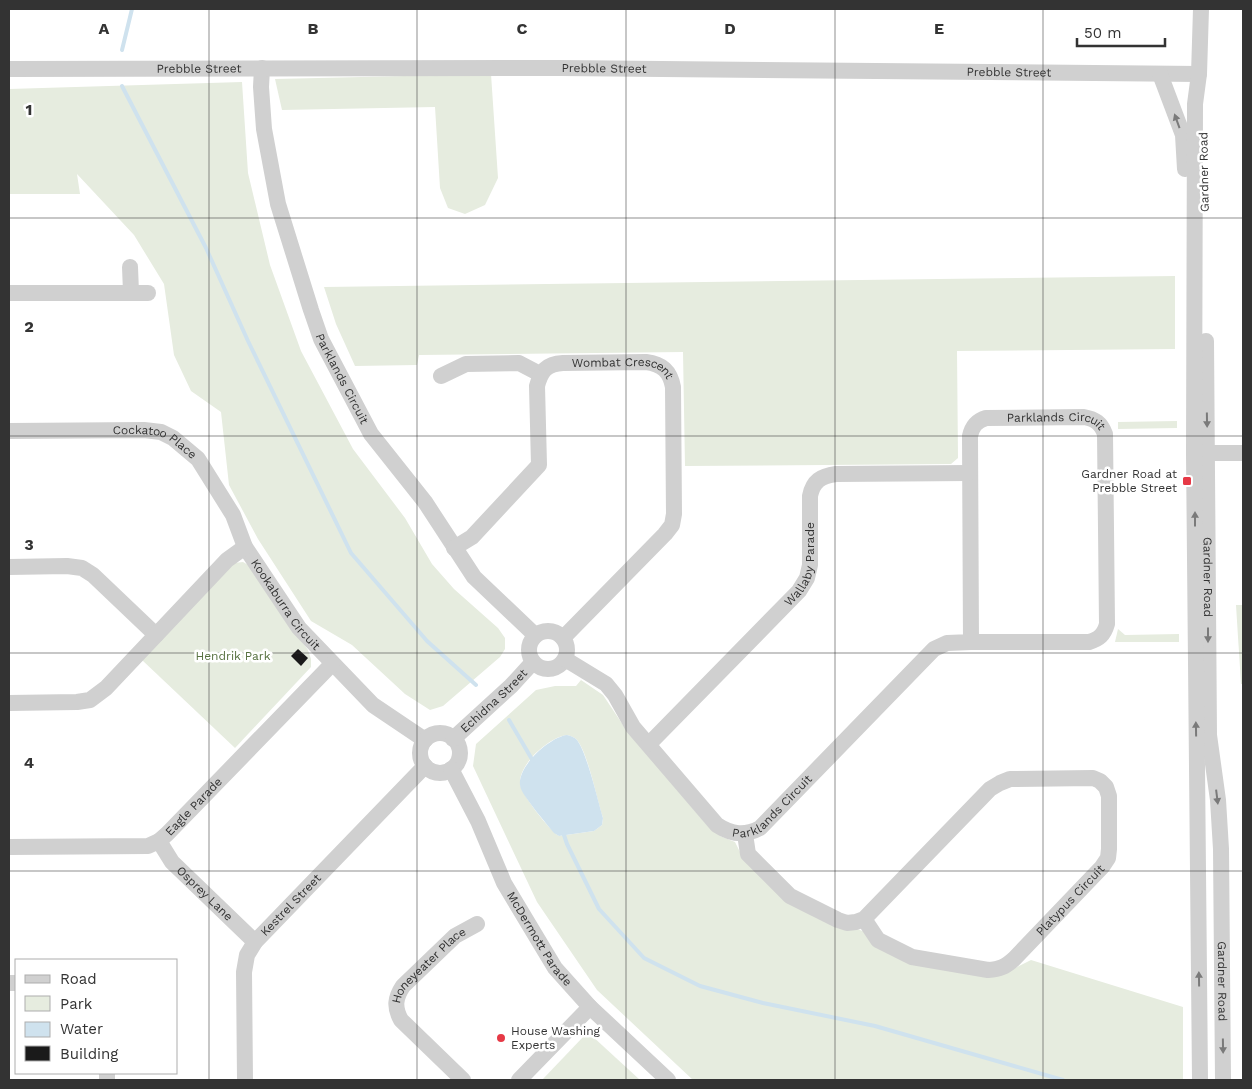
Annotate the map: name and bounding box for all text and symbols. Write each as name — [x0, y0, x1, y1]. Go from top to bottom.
scale bar — [1077, 15, 1164, 47]
text: A — [99, 19, 110, 38]
text: B — [308, 19, 319, 38]
text: C — [517, 19, 528, 38]
text: D — [724, 19, 736, 38]
text: E — [934, 19, 944, 38]
text: 50 m — [1084, 24, 1121, 42]
street label: Prebble Street — [561, 61, 647, 76]
street label: Prebble Street — [157, 62, 241, 76]
street label: Prebble Street — [966, 65, 1052, 80]
text: 1 — [26, 100, 32, 119]
one-way arrow — [1173, 114, 1181, 128]
street label: Gardner Road — [1196, 132, 1212, 212]
text: 2 — [24, 317, 34, 336]
street label: Parklands Circuit — [313, 332, 371, 426]
street label: Wombat Crescent — [572, 355, 677, 381]
street label: Parklands Circuit — [1007, 410, 1109, 433]
one-way arrow — [1203, 412, 1211, 428]
street label: Cockatoo Place — [113, 423, 200, 462]
place label: Gardner Road at Prebble Street — [1081, 467, 1177, 495]
marker: Gardner Road at Prebble Street — [1181, 475, 1193, 487]
one-way arrow — [1191, 510, 1199, 526]
street label: Wallaby Parade — [781, 522, 817, 609]
text: 3 — [24, 535, 34, 554]
street label: Gardner Road — [1200, 537, 1215, 617]
street label: Kookaburra Circuit — [248, 557, 323, 653]
one-way arrow — [1204, 627, 1212, 643]
park label: Hendrik Park — [195, 649, 271, 663]
street label: Echidna Street — [458, 666, 530, 736]
one-way arrow — [1192, 721, 1200, 737]
text: 4 — [24, 753, 34, 772]
street label: Parklands Circuit — [731, 772, 815, 840]
street label: Eagle Parade — [162, 774, 225, 839]
one-way arrow — [1213, 789, 1221, 805]
street label: Platypus Circuit — [1033, 862, 1107, 939]
street label: Osprey Lane — [174, 863, 236, 924]
street label: Kestrel Street — [258, 871, 324, 939]
street label: McDermott Parade — [504, 889, 575, 989]
street label: Honeyeater Place — [389, 924, 468, 1005]
street label: Gardner Road — [1215, 941, 1229, 1021]
legend — [15, 959, 178, 1074]
text: Road — [60, 970, 97, 988]
one-way arrow — [1195, 971, 1203, 987]
text: Park — [60, 995, 93, 1013]
text: Water — [60, 1020, 103, 1038]
place label: House Washing Experts — [511, 1024, 601, 1052]
marker: House Washing Experts — [495, 1032, 507, 1044]
one-way arrow — [1219, 1039, 1227, 1055]
text: Building — [60, 1045, 118, 1063]

